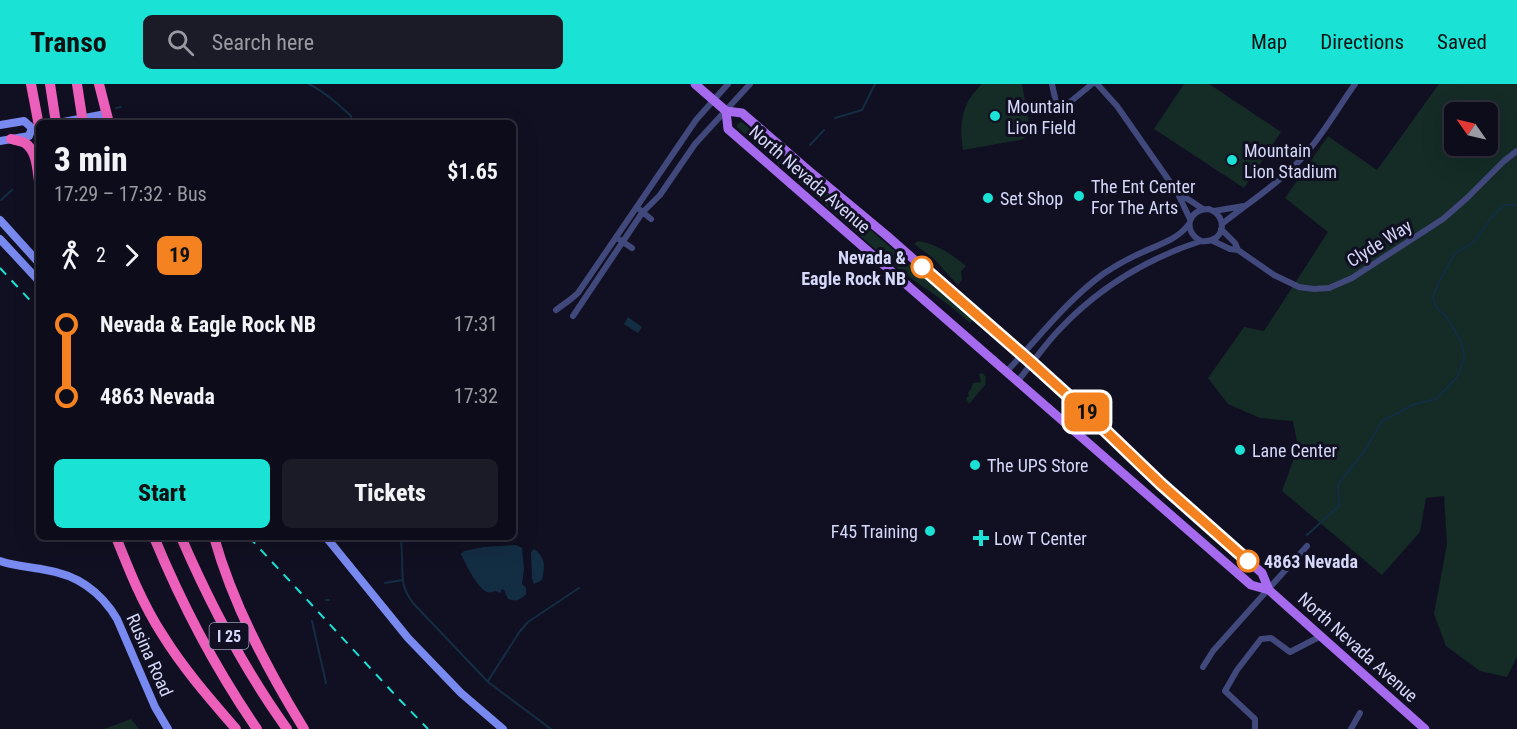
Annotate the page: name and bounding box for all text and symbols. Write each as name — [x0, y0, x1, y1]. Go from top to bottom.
search box — [143, 15, 563, 69]
text: Transo — [30, 26, 107, 59]
icon: search — [164, 26, 197, 59]
text: Search here — [212, 30, 314, 55]
text: Map — [1251, 30, 1287, 54]
text: Directions — [1320, 30, 1404, 54]
text: Saved — [1437, 30, 1487, 54]
place label: Mountain Lion Field — [1007, 96, 1076, 138]
north arrow — [1444, 102, 1498, 156]
map controls — [1444, 102, 1498, 156]
marker: Mountain Lion Field — [988, 109, 1002, 123]
street label: North Nevada Avenue — [745, 121, 875, 237]
text: 3 min — [54, 140, 128, 179]
place label: Mountain Lion Stadium — [1244, 140, 1337, 182]
marker: Mountain Lion Stadium — [1225, 153, 1239, 167]
text: $1.65 — [447, 159, 498, 184]
place label: The Ent Center For The Arts — [1091, 176, 1196, 218]
text: 17:29 – 17:32 · Bus — [54, 182, 207, 206]
place label: Set Shop — [1000, 188, 1063, 209]
marker: The Ent Center For The Arts — [1072, 189, 1086, 203]
marker: Set Shop — [981, 191, 995, 205]
street label: Clyde Way — [1343, 215, 1416, 271]
icon: walk — [54, 239, 87, 272]
icon: forward — [115, 239, 148, 272]
text: 2 — [96, 243, 106, 267]
text: 19 — [169, 243, 190, 267]
place label: Nevada & Eagle Rock NB — [801, 247, 907, 289]
marker: Nevada & Eagle Rock NB — [911, 256, 933, 278]
text: Nevada & Eagle Rock NB — [100, 312, 316, 337]
text: 17:31 — [454, 312, 498, 336]
text: 4863 Nevada — [100, 384, 215, 409]
text: 17:32 — [454, 384, 498, 408]
line badge: 19 — [1060, 392, 1114, 432]
text: 19 — [1076, 400, 1098, 424]
place label: Lane Center — [1252, 440, 1338, 461]
marker: Lane Center — [1233, 443, 1247, 457]
place label: The UPS Store — [987, 455, 1088, 476]
marker: The UPS Store — [968, 458, 982, 472]
button: Start — [54, 459, 270, 528]
button: Tickets — [282, 459, 498, 528]
place label: F45 Training — [831, 521, 918, 542]
marker: F45 Training — [923, 524, 937, 538]
place label: Low T Center — [994, 528, 1087, 549]
marker: Low T Center — [972, 529, 990, 547]
marker: 4863 Nevada — [1237, 550, 1259, 572]
place label: 4863 Nevada — [1264, 551, 1358, 572]
street label: North Nevada Avenue — [1294, 588, 1422, 706]
street label: Rusina Road — [122, 610, 178, 700]
road number: I 25 — [210, 623, 248, 649]

